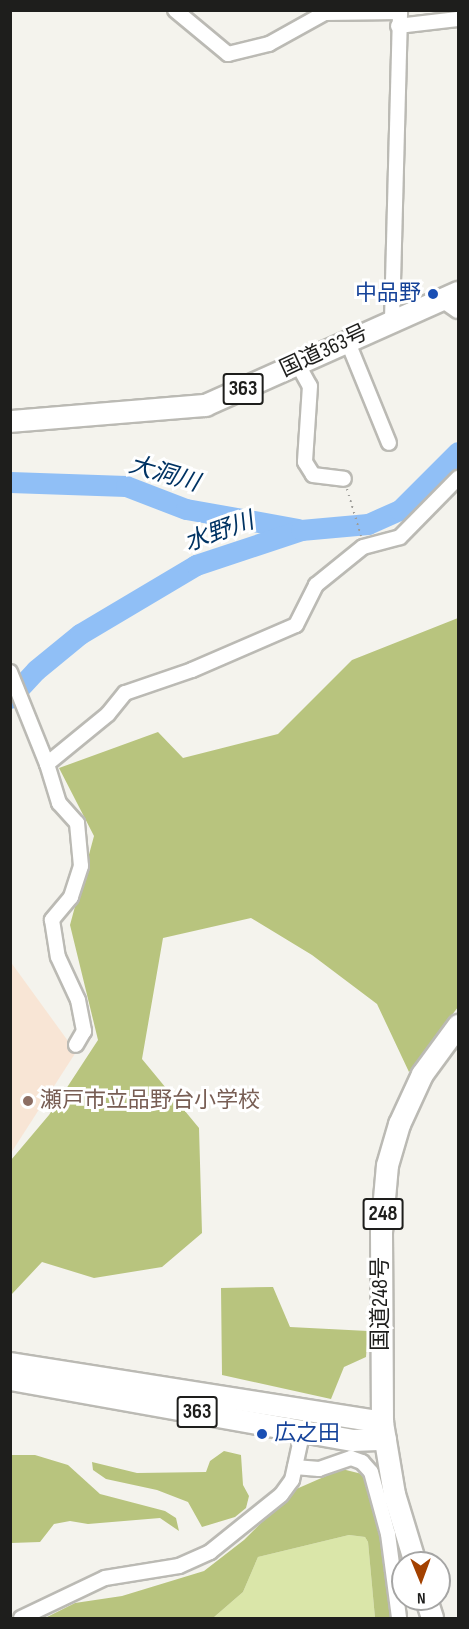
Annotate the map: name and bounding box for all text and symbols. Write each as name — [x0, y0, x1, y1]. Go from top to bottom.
place label: 中品野 — [355, 281, 421, 307]
marker: 中品野 — [426, 287, 440, 301]
street label: 国道363号 — [276, 319, 372, 383]
road number: 363 — [222, 371, 264, 407]
water label: 大洞川 — [125, 450, 203, 498]
water label: 水野川 — [180, 506, 258, 558]
place label: 瀬戸市立品野台小学校 — [40, 1088, 260, 1114]
marker: 瀬戸市立品野台小学校 — [21, 1094, 35, 1108]
road number: 248 — [362, 1196, 404, 1232]
street label: 国道248号 — [368, 1257, 394, 1351]
road number: 363 — [176, 1394, 218, 1430]
place label: 広之田 — [274, 1421, 340, 1447]
marker: 広之田 — [255, 1427, 269, 1441]
north arrow — [391, 1551, 451, 1611]
text: N — [417, 1588, 426, 1607]

